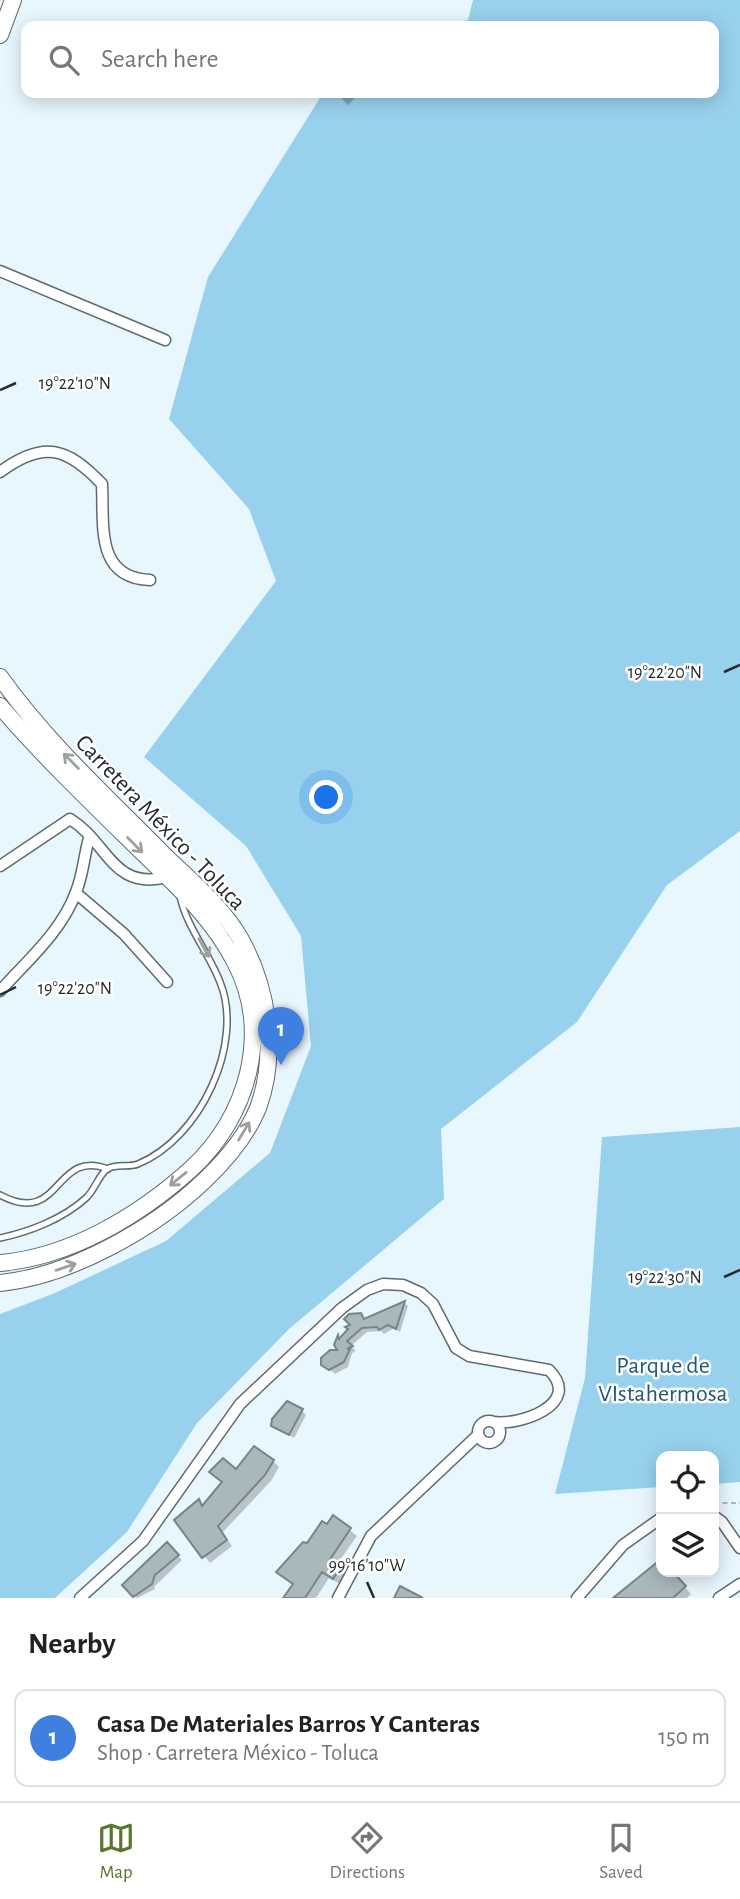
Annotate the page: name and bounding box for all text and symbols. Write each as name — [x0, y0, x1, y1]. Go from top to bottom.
search box — [21, 21, 719, 98]
icon: search — [45, 41, 83, 79]
text: Search here — [101, 46, 219, 72]
text: 19°22'10"N — [39, 375, 111, 393]
text: 19°22'20"N — [628, 664, 702, 682]
street label: Carretera México - Toluca — [71, 731, 250, 915]
one-way arrow — [63, 753, 80, 770]
your location — [309, 780, 343, 814]
one-way arrow — [126, 837, 143, 854]
one-way arrow — [197, 937, 211, 957]
text: 19°22'20"N — [38, 980, 112, 998]
pin: 1 — [258, 1007, 304, 1065]
one-way arrow — [237, 1122, 251, 1142]
one-way arrow — [170, 1172, 188, 1187]
one-way arrow — [55, 1260, 77, 1273]
text: 19°22'30"N — [628, 1269, 702, 1287]
park label: Parque de VIstahermosa — [598, 1354, 728, 1406]
map controls — [656, 1451, 719, 1577]
button: locate — [656, 1451, 719, 1514]
button: layers — [656, 1514, 719, 1577]
text: 99°16'10"W — [329, 1557, 405, 1575]
text: Nearby — [28, 1629, 116, 1659]
text: Casa De Materiales Barros Y Canteras — [97, 1711, 480, 1737]
text: 1 — [49, 1726, 57, 1749]
text: 150 m — [658, 1726, 710, 1749]
text: Shop · Carretera México - Toluca — [97, 1742, 379, 1765]
tab: Map — [97, 1819, 135, 1884]
tab: Directions — [329, 1819, 405, 1884]
tab: Saved — [599, 1819, 643, 1884]

